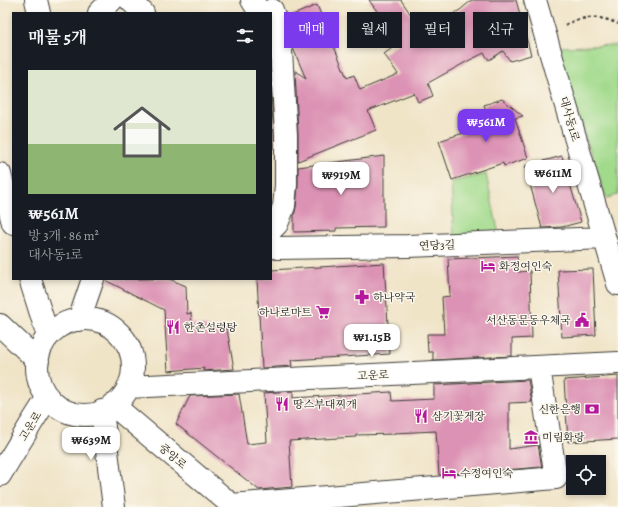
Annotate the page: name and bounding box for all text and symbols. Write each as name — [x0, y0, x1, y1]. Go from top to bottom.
chip: 매매 — [284, 12, 339, 48]
chip: 월세 — [347, 12, 402, 48]
chip: 필터 — [410, 12, 465, 48]
chip: 신규 — [473, 12, 528, 48]
icon: filters — [234, 25, 256, 47]
text: 매물 5개 — [28, 26, 87, 49]
street label: 대사동1로 — [556, 95, 583, 144]
icon: home — [106, 96, 178, 168]
pin: ₩561M — [458, 109, 514, 143]
text: ₩561M — [467, 113, 505, 130]
pin: ₩611M — [525, 160, 581, 194]
pin: ₩919M — [313, 162, 369, 196]
text: ₩611M — [534, 164, 572, 181]
text: ₩919M — [321, 166, 361, 183]
text: ₩561M — [28, 202, 79, 225]
text: 방 3개 · 86 m² — [28, 227, 99, 244]
street label: 연당3길 — [419, 237, 456, 254]
text: 대사동1로 — [28, 246, 83, 263]
hotel icon: 화정여인숙 — [480, 258, 496, 274]
place label: 화정여인숙 — [499, 259, 553, 274]
pharmacy icon: 하나약국 — [354, 289, 370, 305]
place label: 하나약국 — [373, 290, 416, 305]
supermarket icon: 하나로마트 — [315, 304, 331, 320]
place label: 하나로마트 — [259, 305, 312, 320]
public building icon: 서산동문동우체국 — [574, 312, 590, 328]
place label: 서산동문동우체국 — [486, 313, 571, 328]
restaurant icon: 한촌설렁탕 — [165, 319, 181, 335]
place label: 한촌설렁탕 — [184, 320, 238, 335]
pin: ₩1.15B — [339, 324, 405, 358]
text: ₩1.15B — [353, 328, 391, 345]
street label: 고운로 — [357, 367, 390, 384]
restaurant icon: 땅스부대찌개 — [274, 396, 290, 412]
place label: 땅스부대찌개 — [293, 397, 357, 412]
bank icon: 신한은행 — [584, 401, 600, 417]
place label: 신한은행 — [538, 402, 581, 417]
street label: 고운로 — [16, 408, 45, 444]
restaurant icon: 삼기꽃게장 — [413, 408, 429, 424]
place label: 삼기꽃게장 — [432, 409, 486, 424]
pin: ₩639M — [63, 427, 119, 461]
museum icon: 미림화랑 — [523, 429, 539, 445]
place label: 미림화랑 — [542, 430, 585, 445]
text: ₩639M — [71, 431, 111, 448]
street label: 중앙로 — [156, 440, 190, 473]
map controls — [566, 455, 606, 495]
button: locate — [566, 455, 606, 495]
hotel icon: 수정여인숙 — [441, 465, 457, 481]
place label: 수정여인숙 — [460, 466, 514, 481]

